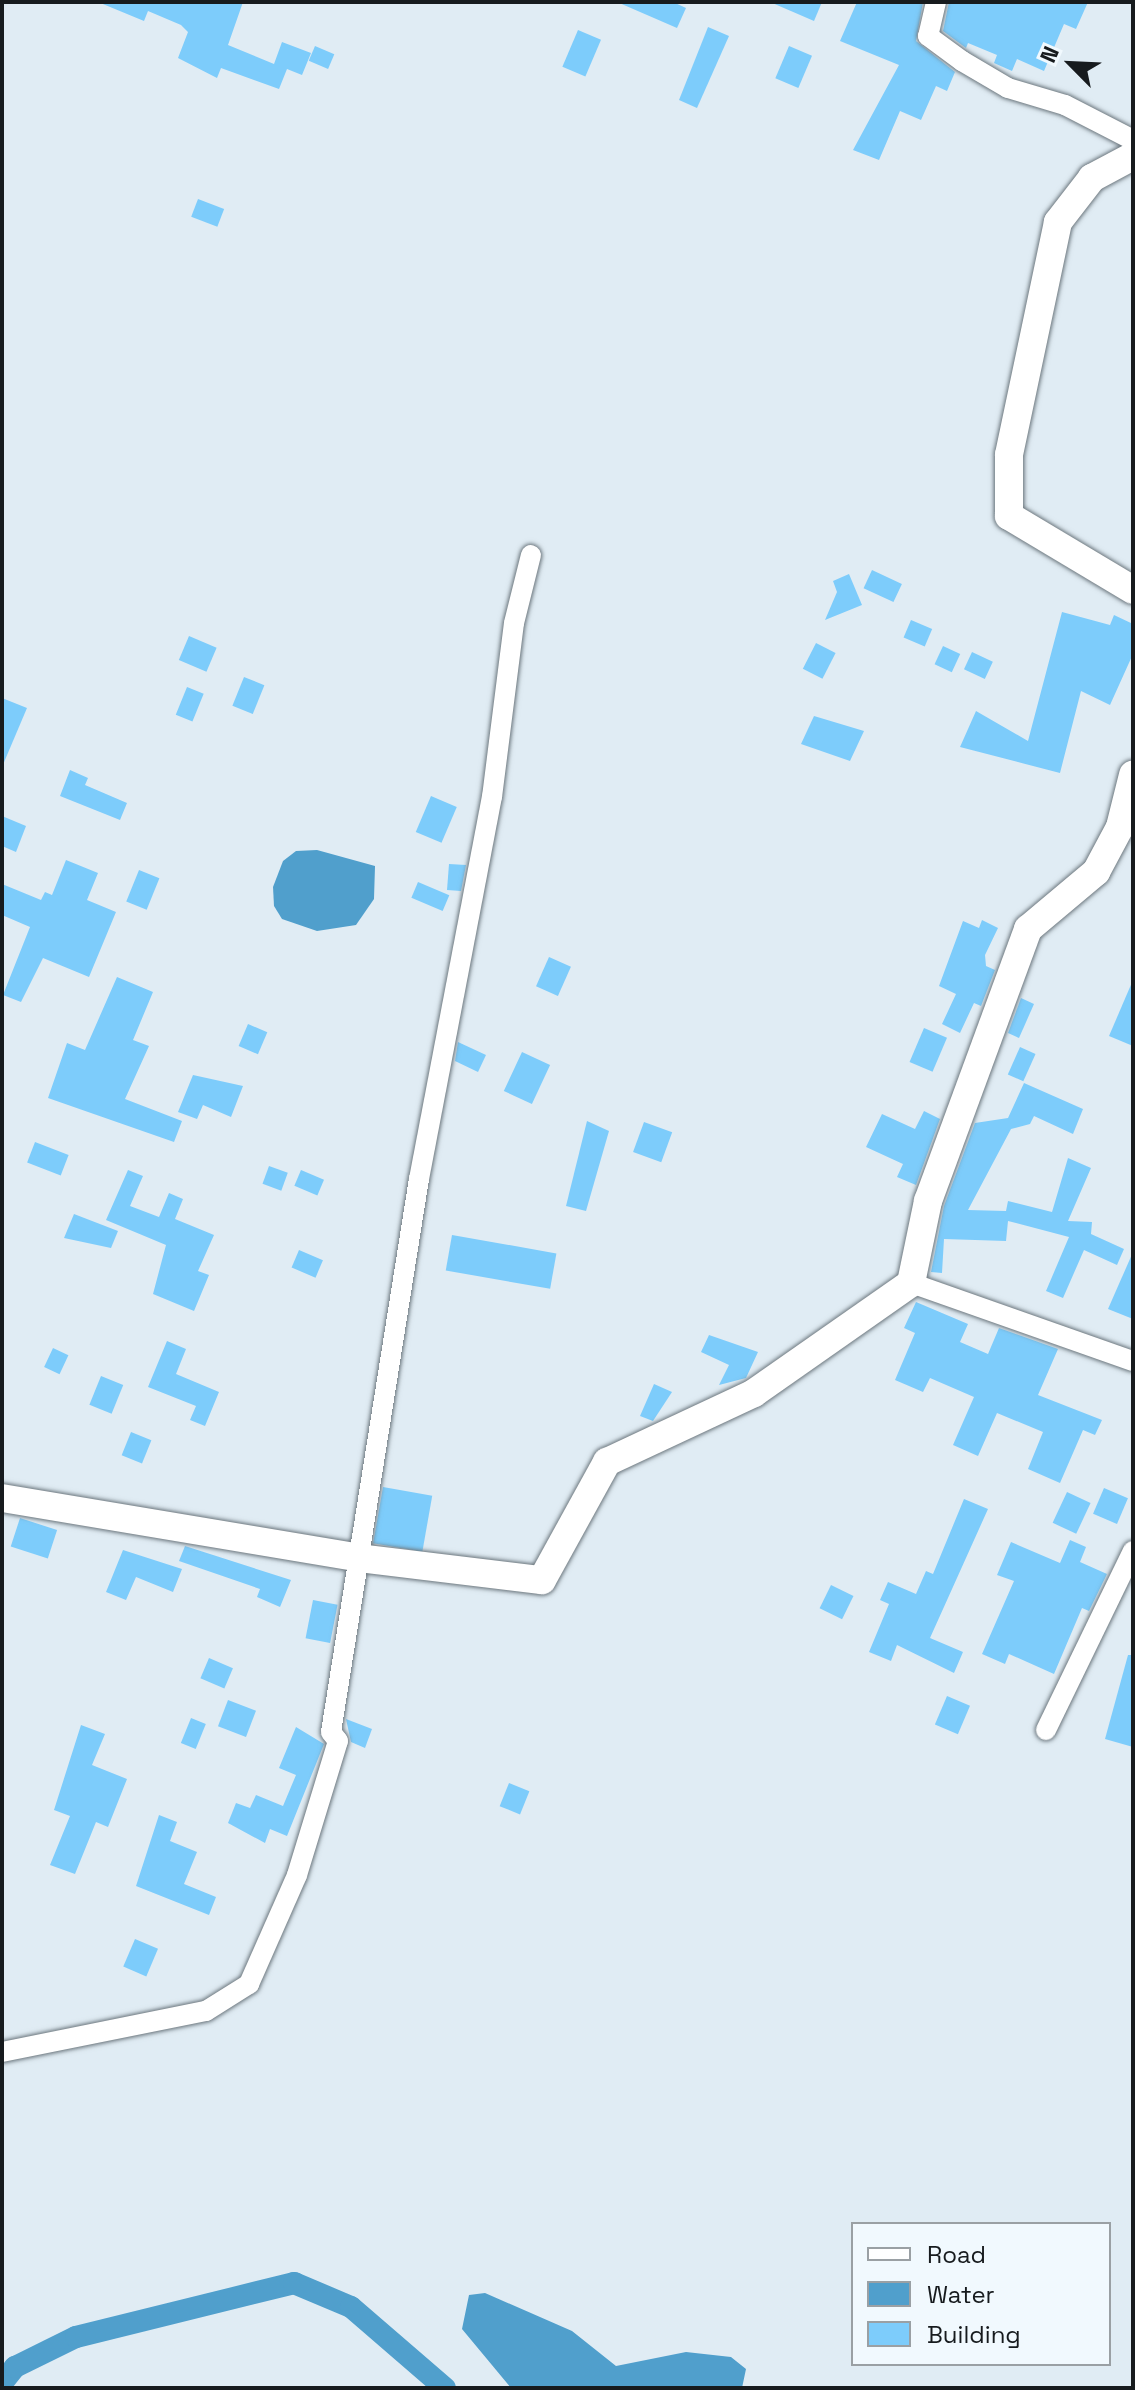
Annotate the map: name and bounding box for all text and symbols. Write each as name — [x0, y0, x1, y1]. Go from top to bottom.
north arrow — [1031, 24, 1111, 104]
text: N — [1033, 42, 1065, 67]
legend — [851, 2222, 1111, 2366]
text: Road — [927, 2239, 986, 2270]
text: Water — [927, 2279, 995, 2310]
text: Building — [927, 2319, 1021, 2350]

